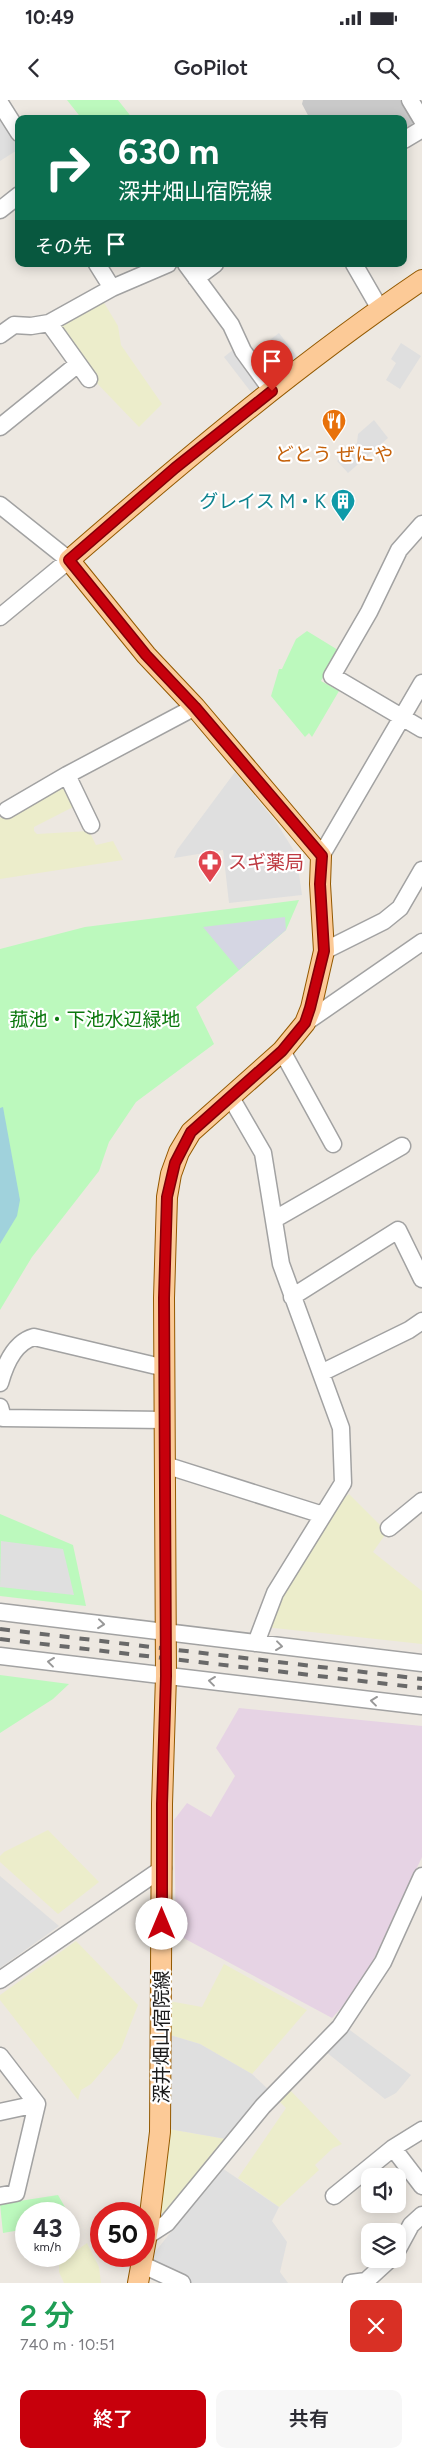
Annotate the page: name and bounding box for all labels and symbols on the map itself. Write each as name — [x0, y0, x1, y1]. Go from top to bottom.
pin — [251, 340, 293, 391]
restaurant icon: どとう ぜにや — [321, 408, 347, 442]
place label: どとう ぜにや — [275, 443, 393, 466]
building icon: グレイス M・K — [330, 488, 356, 522]
place label: グレイス M・K — [199, 490, 326, 513]
pharmacy icon: スギ薬局 — [197, 849, 223, 883]
place label: スギ薬局 — [228, 851, 304, 874]
park label: 菰池・下池水辺緑地 — [9, 1008, 181, 1031]
one-way arrow — [97, 1618, 105, 1629]
one-way arrow — [276, 1640, 284, 1651]
one-way arrow — [47, 1658, 55, 1668]
one-way arrow — [208, 1676, 216, 1687]
one-way arrow — [369, 1696, 378, 1706]
position arrow — [135, 1897, 187, 1949]
street label: 深井畑山宿院線 — [150, 1970, 173, 2104]
speed limit sign: 50 — [90, 2202, 155, 2267]

